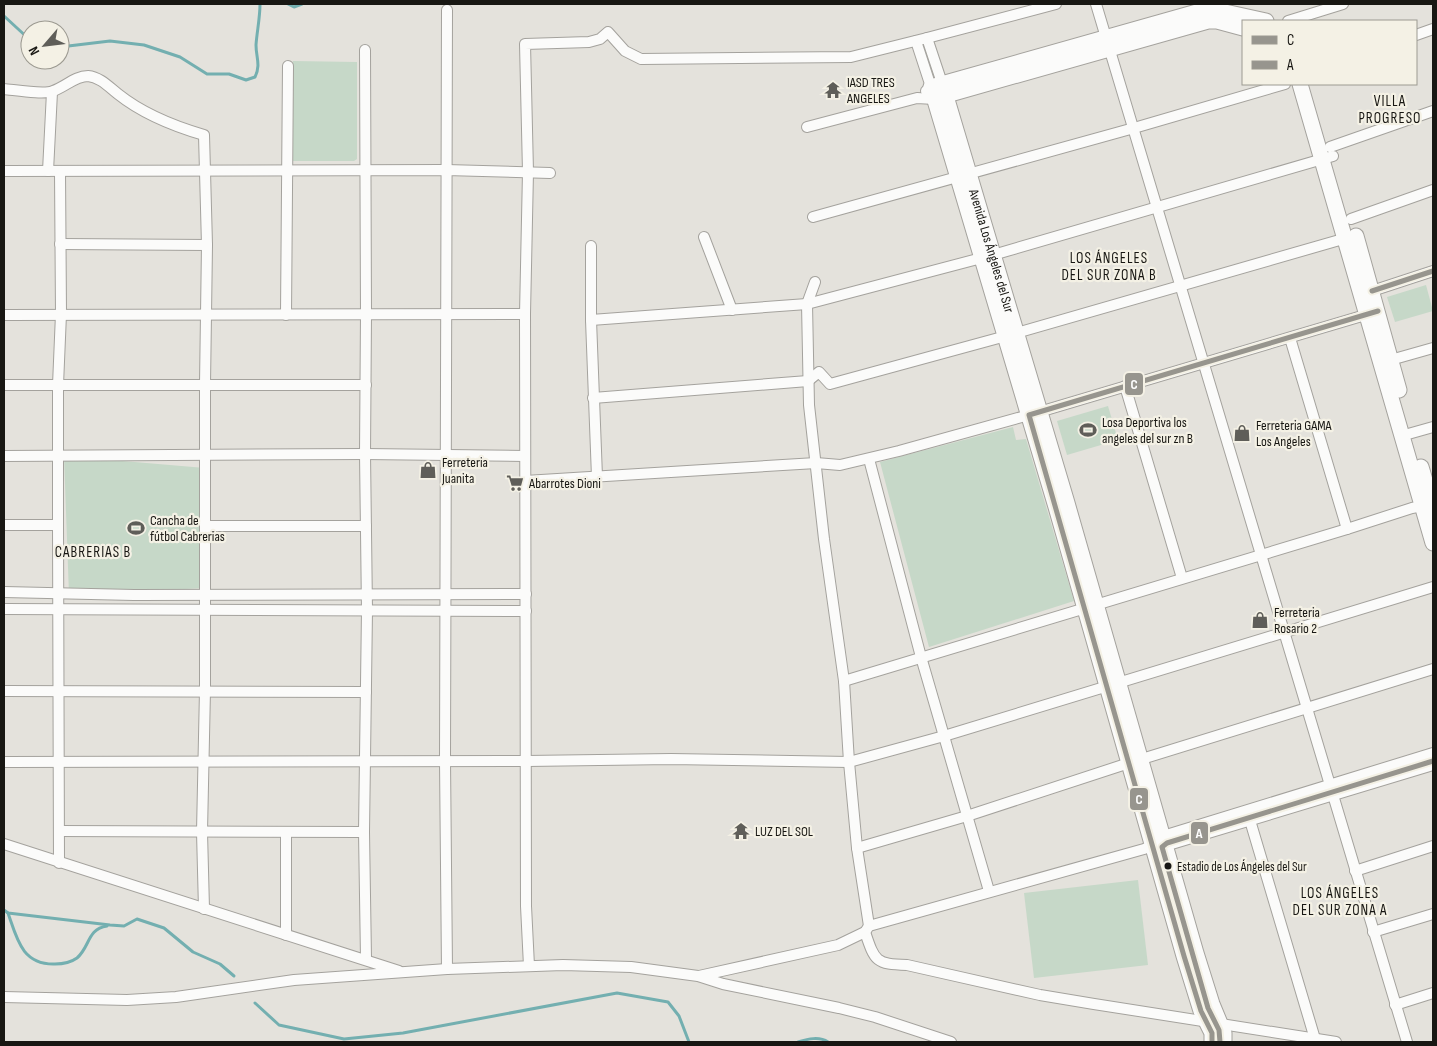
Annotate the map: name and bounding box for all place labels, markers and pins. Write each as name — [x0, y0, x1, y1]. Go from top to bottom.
place label: IASD TRES ANGELES — [846, 74, 895, 107]
temple icon: IASD TRES ANGELES — [823, 80, 843, 100]
place label: Losa Deportiva los angeles del sur zn B — [1102, 414, 1193, 447]
place label: Ferreteria GAMA Los Angeles — [1256, 417, 1332, 450]
sports icon: Losa Deportiva los angeles del sur zn B — [1078, 420, 1098, 440]
shop icon: Ferreteria GAMA Los Angeles — [1232, 423, 1252, 443]
place label: Ferreteria Juanita — [441, 454, 488, 487]
shop icon: Ferreteria Juanita — [418, 460, 438, 480]
supermarket icon: Abarrotes Dioni — [505, 473, 525, 493]
place label: Abarrotes Dioni — [528, 475, 601, 492]
place label: Cancha de fútbol Cabrerias — [150, 512, 225, 545]
sports icon: Cancha de fútbol Cabrerias — [126, 518, 146, 538]
place label: Ferreteria Rosario 2 — [1274, 604, 1320, 637]
shop icon: Ferreteria Rosario 2 — [1250, 610, 1270, 630]
temple icon: LUZ DEL SOL — [731, 821, 751, 841]
place label: LUZ DEL SOL — [755, 823, 813, 840]
place label: Estadio de Los Ángeles del Sur — [1177, 859, 1307, 875]
marker: Estadio de Los Ángeles del Sur — [1163, 861, 1173, 871]

